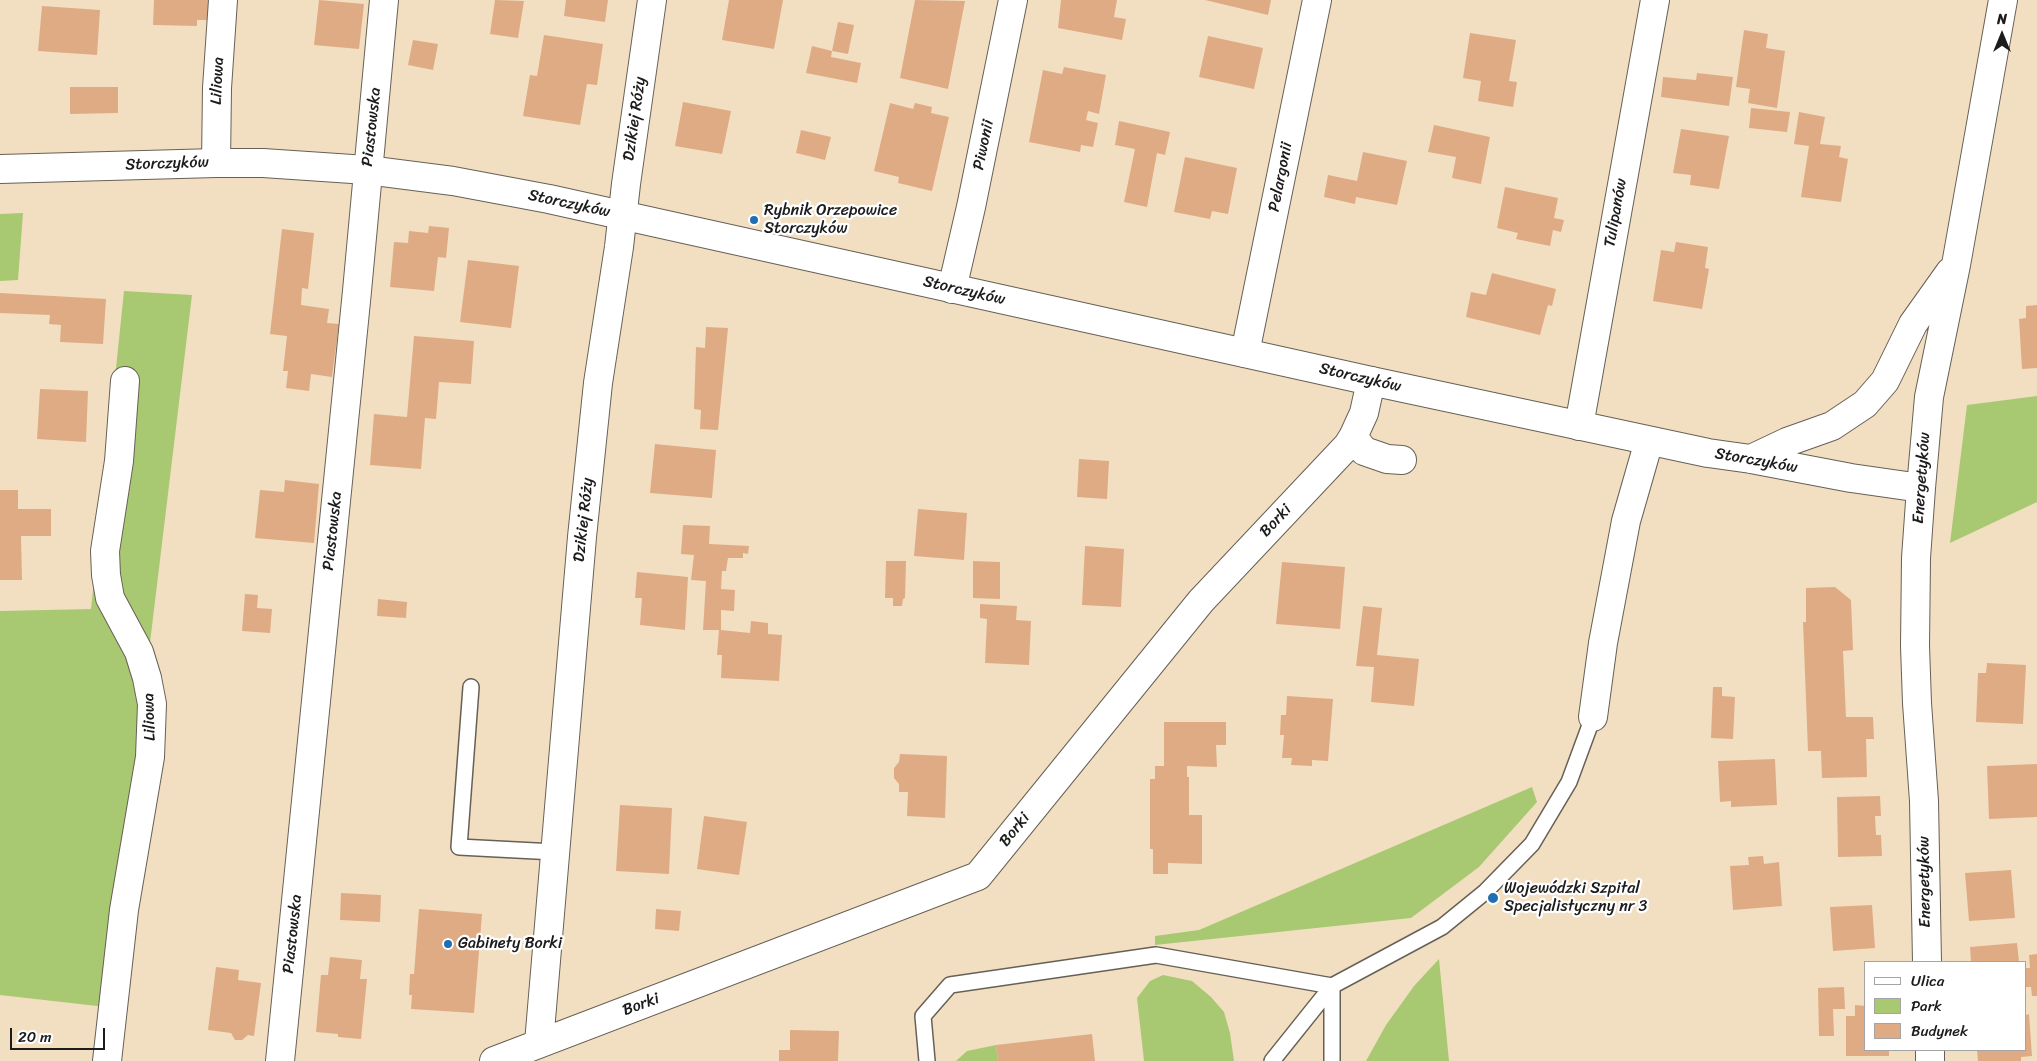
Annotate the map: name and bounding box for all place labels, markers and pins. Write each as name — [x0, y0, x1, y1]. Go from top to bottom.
place label: Rybnik Orzepowice Storczyków — [764, 201, 897, 239]
marker: Rybnik Orzepowice Storczyków — [748, 214, 760, 226]
place label: Wojewódzki Szpital Specjalistyczny nr 3 — [1504, 879, 1647, 917]
marker: Wojewódzki Szpital Specjalistyczny nr 3 — [1486, 891, 1500, 905]
place label: Gabinety Borki — [458, 934, 562, 954]
marker: Gabinety Borki — [442, 938, 454, 950]

